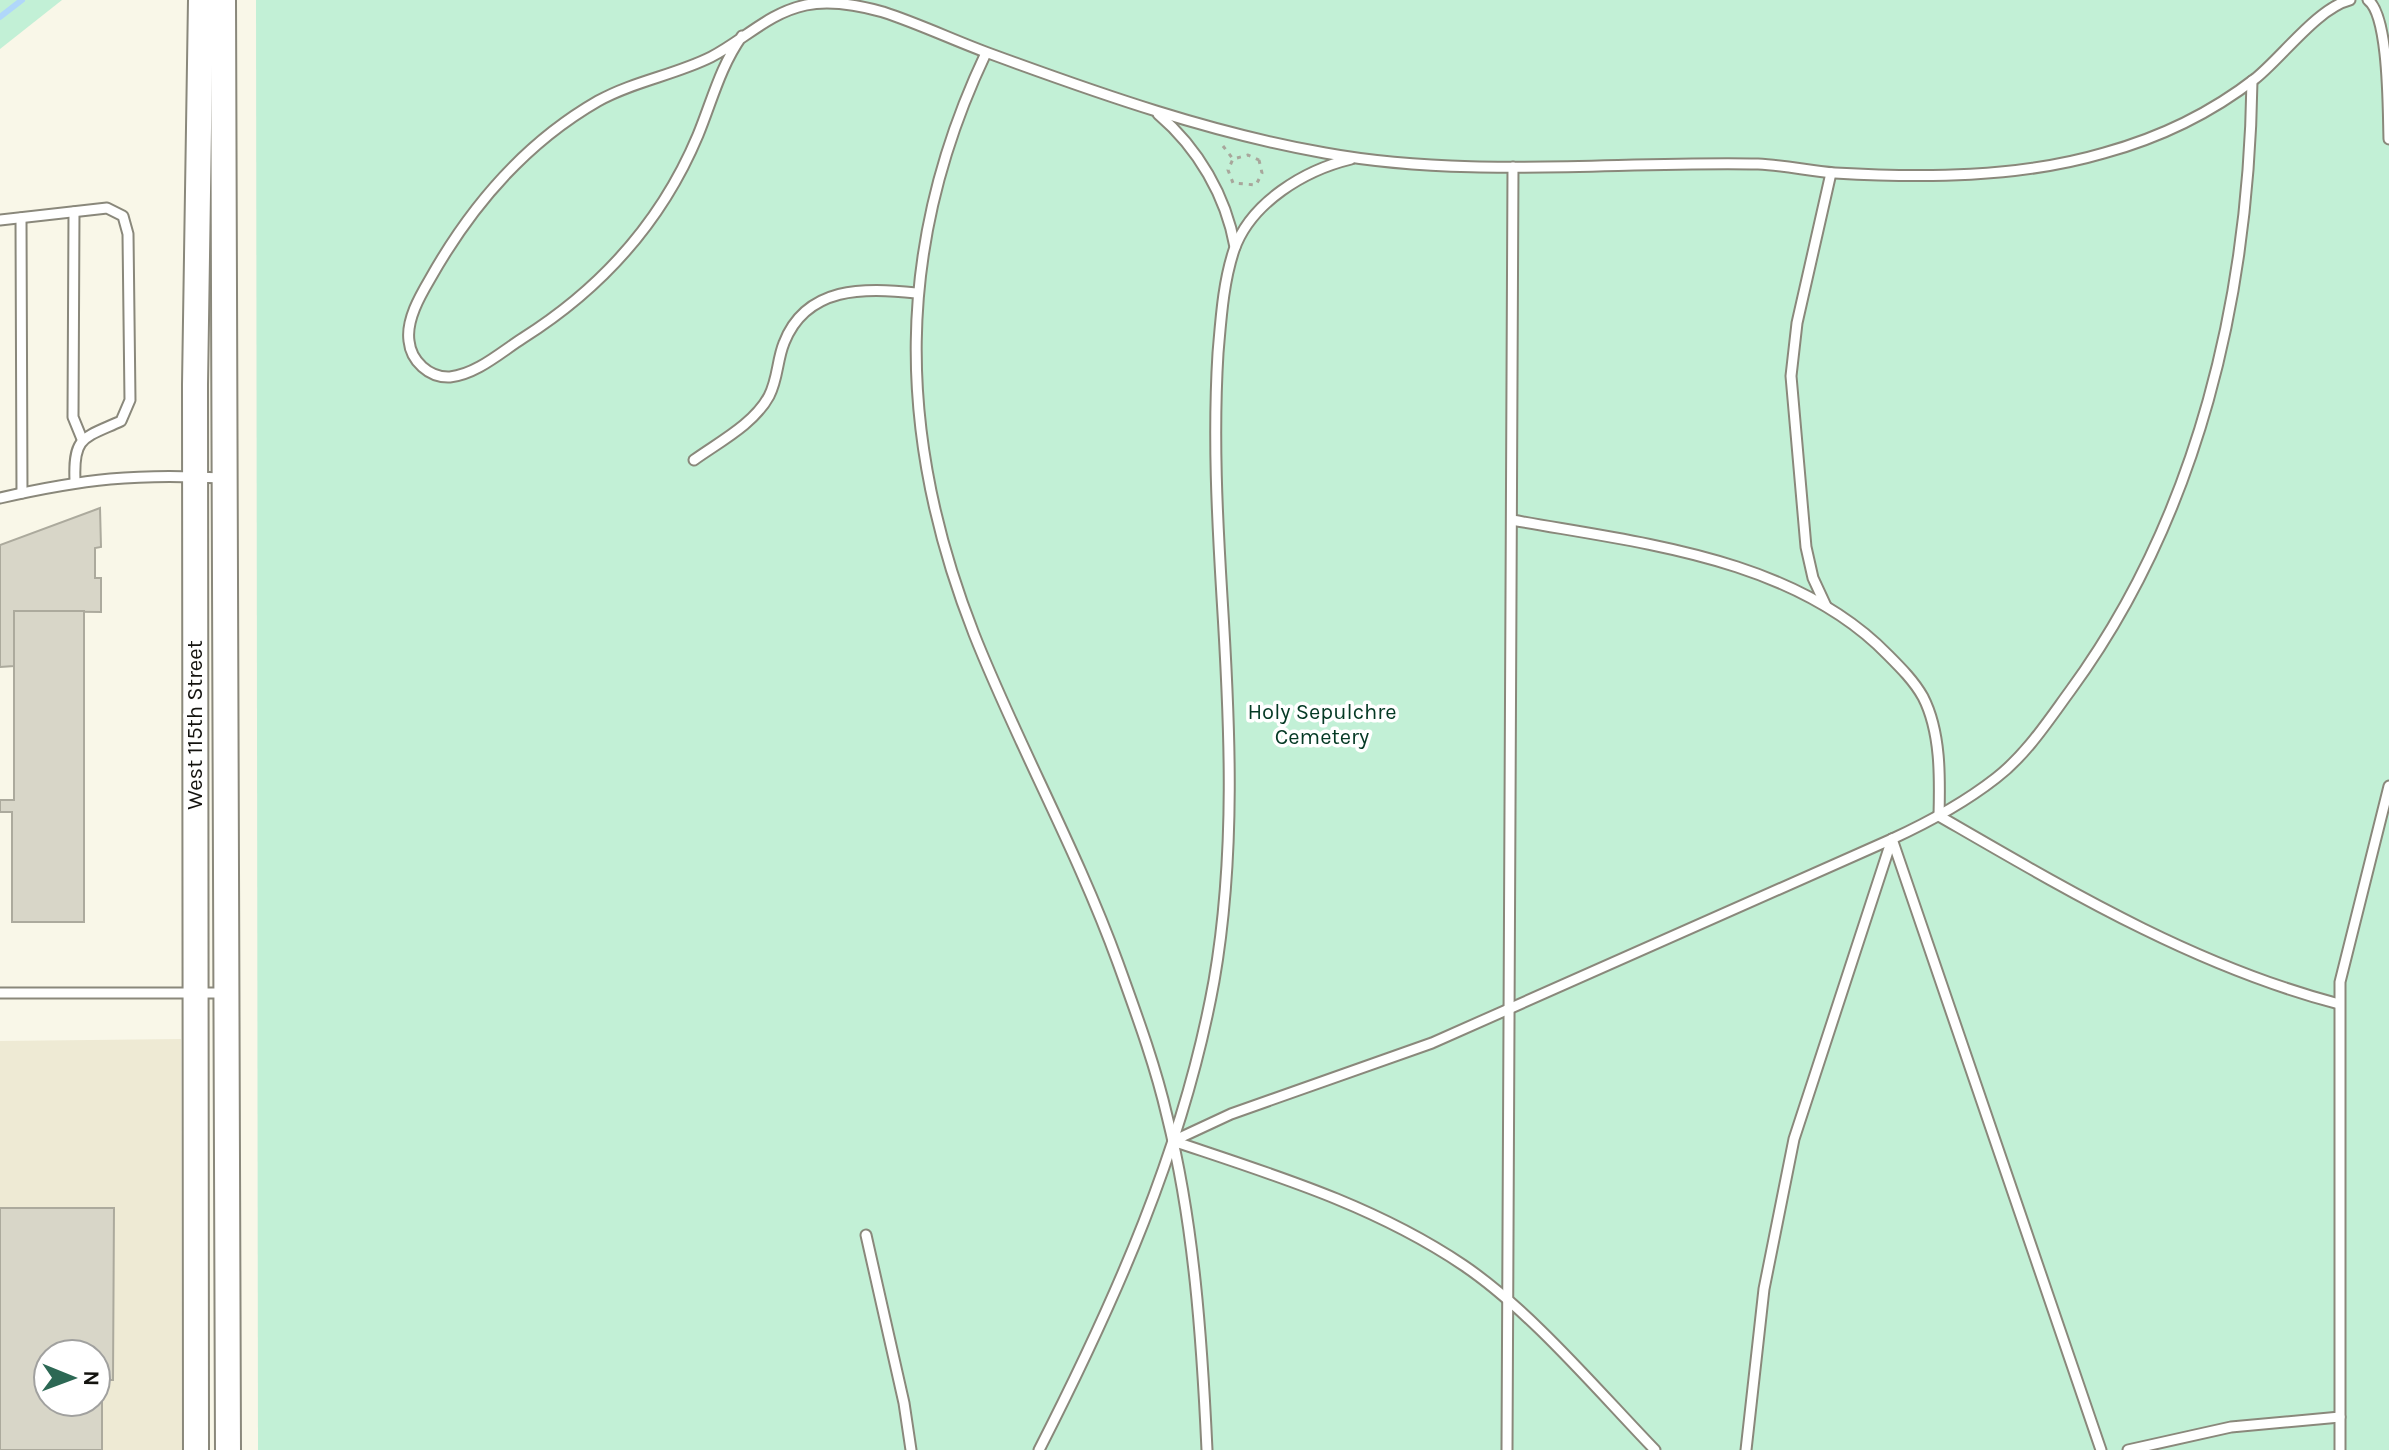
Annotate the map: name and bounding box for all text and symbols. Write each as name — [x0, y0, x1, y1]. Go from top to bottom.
street label: West 115th Street — [182, 640, 208, 810]
park label: Holy Sepulchre Cemetery — [1247, 699, 1397, 750]
north arrow — [32, 1338, 112, 1418]
text: N — [78, 1370, 104, 1386]

